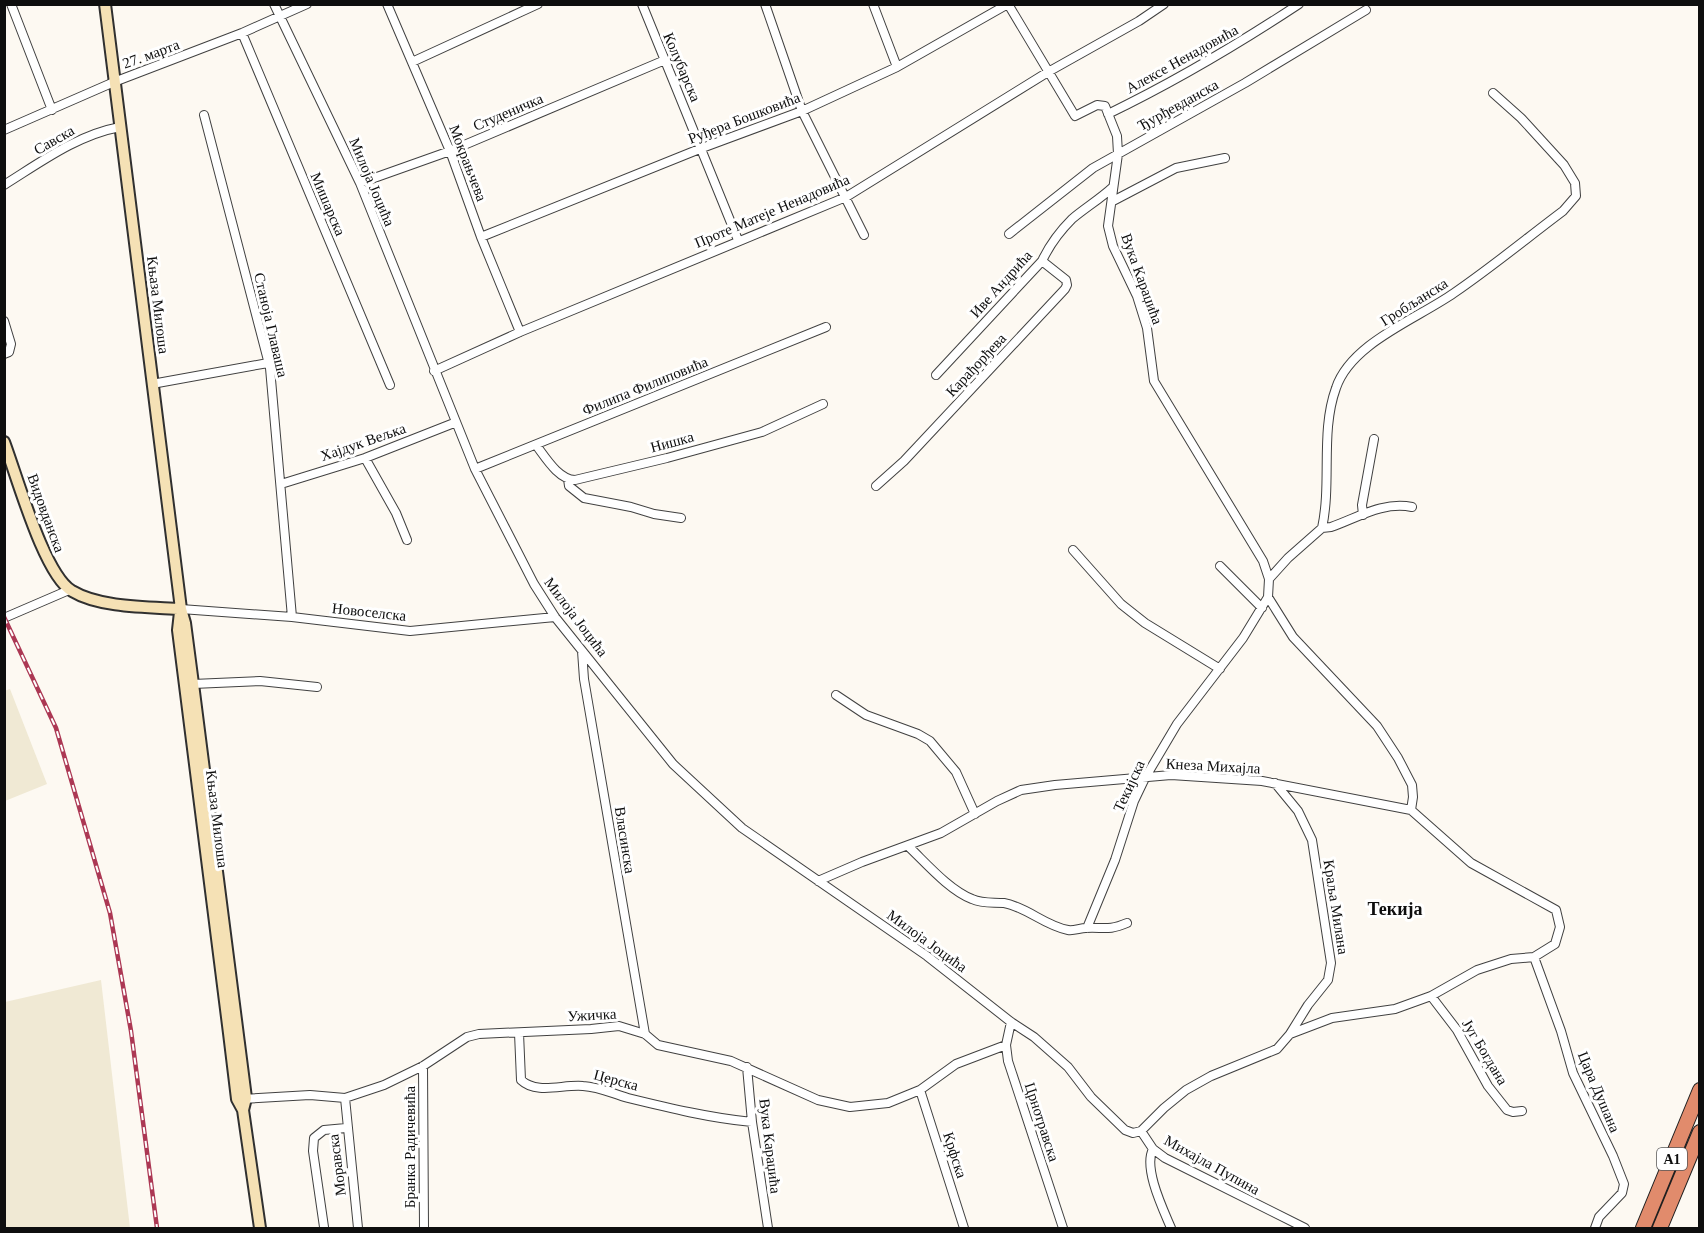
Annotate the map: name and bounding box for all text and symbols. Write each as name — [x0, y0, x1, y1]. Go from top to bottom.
street label: Алексе Ненадовића — [1123, 21, 1241, 96]
street label: Колубарска — [660, 30, 704, 104]
street label: 27. марта — [120, 36, 182, 72]
street label: Ђурђевданска — [1135, 76, 1221, 134]
street label: Руђера Бошковића — [686, 89, 803, 147]
street label: Студеничка — [471, 90, 546, 134]
street label: Савска — [31, 122, 77, 158]
street label: Мокрањчева — [446, 123, 490, 204]
street label: Милоја Јоцића — [346, 135, 398, 229]
street label: Мишарска — [307, 170, 349, 238]
street label: Проте Матеје Ненадовића — [692, 171, 852, 251]
street label: Вука Караџића — [1118, 231, 1166, 327]
street label: Иве Андрића — [967, 247, 1035, 321]
street label: Књаза Милоша — [144, 255, 172, 355]
street label: Станоја Главаша — [251, 271, 291, 379]
street label: Гробљанска — [1377, 275, 1451, 329]
street label: Карађорђева — [943, 330, 1009, 400]
street label: Филипа Филиповића — [580, 353, 710, 419]
street label: Хајдук Вељка — [318, 420, 408, 464]
street label: Нишка — [649, 428, 696, 455]
street label: Видовданска — [24, 471, 68, 555]
street label: Милоја Јоцића — [541, 574, 611, 660]
street label: Новоселска — [331, 600, 407, 624]
street label: Кнеза Михајла — [1165, 756, 1261, 776]
street label: Текијска — [1110, 757, 1148, 814]
street label: Књаза Милоша — [203, 769, 231, 869]
street label: Власинска — [612, 806, 638, 875]
street label: Краља Милана — [1321, 859, 1351, 956]
district label: Текија — [1367, 899, 1423, 919]
street label: Милоја Јоцића — [884, 907, 970, 975]
street label: Ужичка — [567, 1006, 617, 1024]
street label: Југ Богдана — [1459, 1016, 1511, 1088]
street label: Цара Душана — [1575, 1049, 1623, 1135]
street label: Церска — [592, 1066, 640, 1094]
street label: Црнотравска — [1022, 1081, 1062, 1164]
street label: Бранка Радичевића — [402, 1085, 418, 1208]
street label: Вука Караџића — [756, 1098, 784, 1195]
street label: Крфска — [940, 1130, 970, 1180]
street label: Михајла Пупина — [1162, 1132, 1263, 1198]
street label: Моравска — [325, 1133, 349, 1197]
road number: A1 — [1657, 1148, 1687, 1170]

